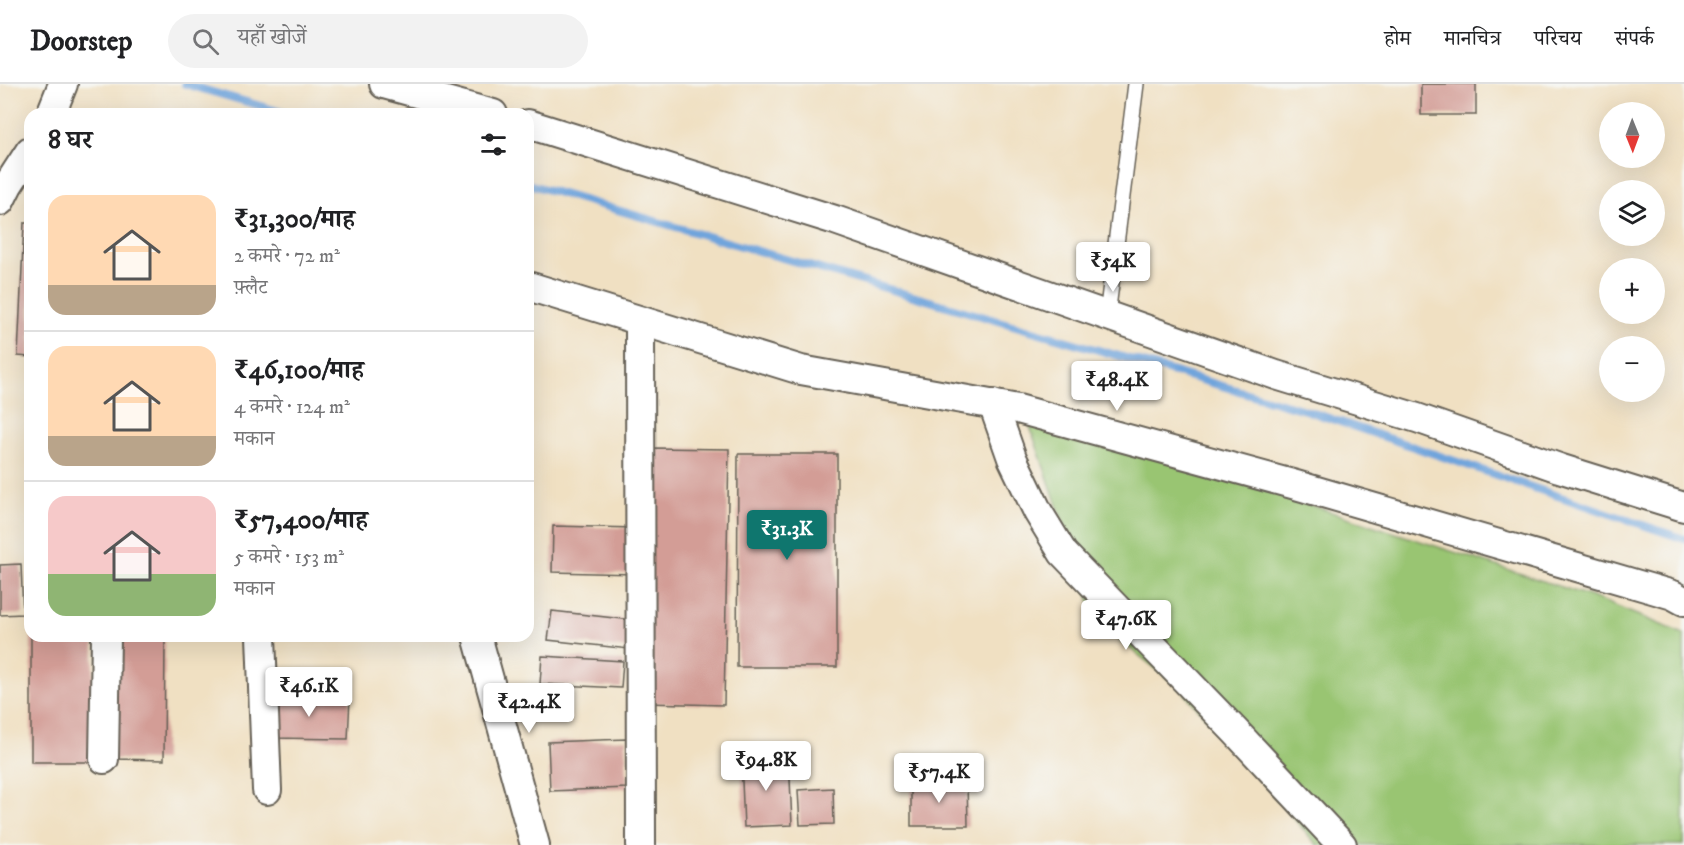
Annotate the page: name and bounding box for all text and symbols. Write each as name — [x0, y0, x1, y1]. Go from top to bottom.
search box — [168, 14, 588, 68]
text: Doorstep — [30, 24, 132, 59]
text: यहाँ खोजें — [237, 24, 307, 51]
icon: search — [189, 25, 222, 58]
text: होम — [1384, 26, 1411, 52]
text: मानचित्र — [1444, 26, 1501, 52]
text: परिचय — [1534, 26, 1582, 52]
text: संपर्क — [1615, 26, 1654, 52]
north arrow — [1599, 102, 1665, 168]
map controls — [1599, 102, 1665, 402]
text: 8 घर — [48, 124, 92, 157]
icon: filters — [477, 128, 510, 161]
button: layers — [1599, 180, 1665, 246]
text: ₹31,300/माह — [234, 203, 355, 236]
icon: home — [96, 219, 168, 291]
pin: ₹54K — [1077, 242, 1149, 293]
text: 2 कमरे · 72 m² — [234, 244, 340, 269]
text: ₹54K — [1090, 249, 1136, 274]
button: + — [1599, 258, 1665, 324]
text: फ़्लैट — [234, 276, 267, 301]
button: − — [1599, 336, 1665, 402]
text: ₹46,100/माह — [234, 354, 364, 387]
pin: ₹48.4K — [1068, 361, 1166, 412]
text: ₹48.4K — [1085, 368, 1149, 393]
icon: home — [96, 370, 168, 442]
text: 4 कमरे · 124 m² — [234, 395, 350, 420]
text: मकान — [234, 427, 275, 452]
text: ₹57,400/माह — [234, 504, 368, 537]
pin: ₹31.3K — [738, 510, 836, 561]
text: ₹31.3K — [761, 517, 813, 542]
icon: home — [96, 520, 168, 592]
text: 5 कमरे · 153 m² — [234, 545, 344, 570]
text: मकान — [234, 577, 275, 602]
pin: ₹47.6K — [1077, 600, 1175, 651]
text: ₹47.6K — [1095, 607, 1157, 632]
pin: ₹46.1K — [260, 667, 358, 718]
text: ₹46.1K — [279, 674, 339, 699]
pin: ₹42.4K — [480, 683, 578, 734]
text: ₹42.4K — [497, 690, 561, 715]
pin: ₹94.8K — [717, 741, 815, 792]
text: ₹94.8K — [735, 748, 797, 773]
pin: ₹57.4K — [890, 753, 988, 804]
text: ₹57.4K — [908, 760, 970, 785]

